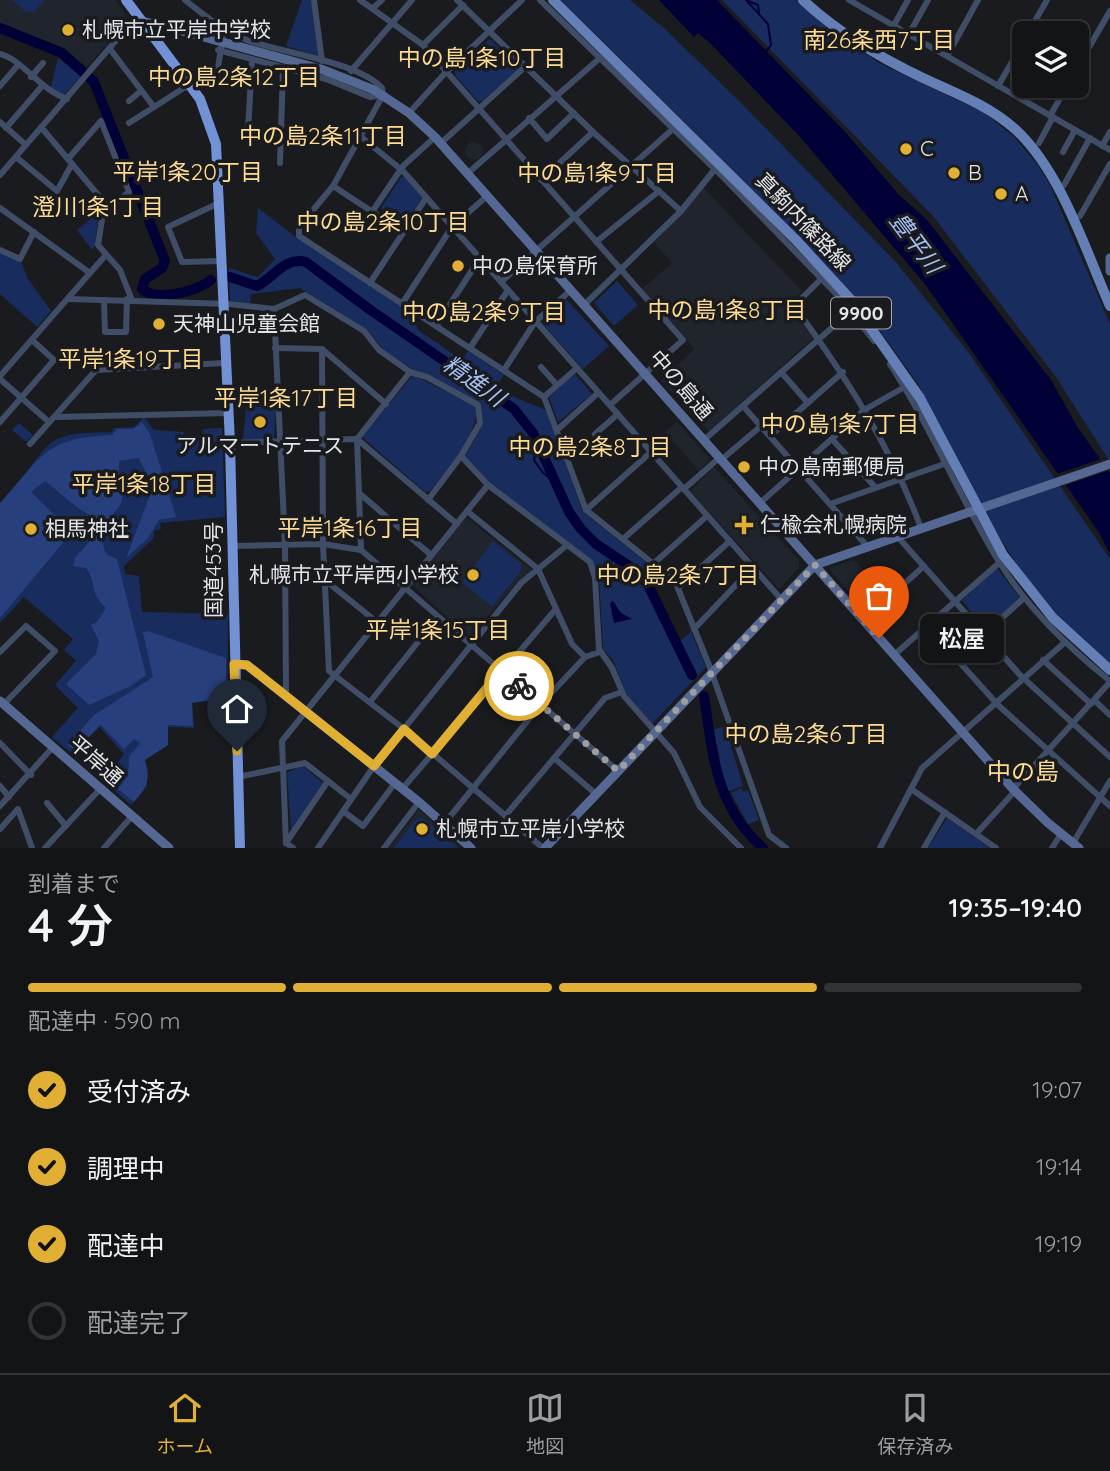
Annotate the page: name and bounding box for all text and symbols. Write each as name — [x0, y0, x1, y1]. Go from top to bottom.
place label: 札幌市立平岸中学校 — [82, 16, 271, 42]
map controls — [1012, 21, 1089, 98]
button: layers — [1012, 21, 1089, 98]
marker: 札幌市立平岸中学校 — [60, 22, 76, 38]
district label: 南26条西7丁目 — [803, 25, 955, 54]
district label: 中の島1条10丁目 — [398, 43, 566, 72]
district label: 中の島2条12丁目 — [148, 62, 320, 91]
district label: 中の島2条11丁目 — [239, 121, 407, 150]
place label: C — [920, 135, 934, 161]
marker: C — [898, 141, 914, 157]
district label: 平岸1条20丁目 — [113, 157, 263, 186]
district label: 中の島1条9丁目 — [517, 158, 677, 187]
place label: B — [968, 159, 982, 185]
marker: B — [946, 165, 962, 181]
street label: 真駒内篠路線 — [751, 167, 857, 276]
place label: A — [1015, 180, 1029, 206]
marker: A — [993, 186, 1009, 202]
district label: 澄川1条1丁目 — [32, 192, 164, 221]
water label: 豊平川 — [884, 206, 951, 281]
district label: 中の島2条10丁目 — [297, 207, 469, 236]
place label: 中の島保育所 — [472, 252, 598, 278]
marker: 中の島保育所 — [450, 258, 466, 274]
district label: 中の島1条8丁目 — [648, 295, 806, 324]
district label: 中の島2条9丁目 — [402, 297, 566, 326]
road number: 9900 — [831, 298, 891, 328]
place label: 天神山児童会館 — [173, 310, 320, 336]
marker: 天神山児童会館 — [151, 316, 167, 332]
district label: 平岸1条19丁目 — [59, 344, 203, 373]
street label: 中の島通 — [644, 344, 719, 425]
water label: 精進川 — [438, 349, 513, 414]
district label: 平岸1条17丁目 — [214, 383, 358, 412]
district label: 中の島1条7丁目 — [761, 409, 919, 438]
marker: アルマートテニス — [252, 414, 268, 430]
place label: アルマートテニス — [176, 432, 344, 458]
district label: 中の島2条8丁目 — [508, 432, 672, 461]
place label: 中の島南郵便局 — [758, 453, 905, 479]
marker: 中の島南郵便局 — [736, 459, 752, 475]
district label: 平岸1条18丁目 — [72, 469, 216, 498]
place label: 仁楡会札幌病院 — [760, 511, 907, 537]
district label: 平岸1条16丁目 — [278, 513, 422, 542]
place label: 相馬神社 — [45, 515, 129, 541]
marker: 仁楡会札幌病院 — [734, 515, 754, 535]
marker: 相馬神社 — [23, 521, 39, 537]
street label: 国道453号 — [200, 522, 226, 618]
district label: 中の島2条7丁目 — [597, 560, 759, 589]
place label: 札幌市立平岸西小学校 — [249, 561, 459, 587]
pin — [849, 566, 909, 638]
marker: 札幌市立平岸西小学校 — [465, 567, 481, 583]
icon: bag — [860, 577, 898, 615]
callout: 松屋 — [921, 614, 1005, 662]
district label: 平岸1条15丁目 — [366, 615, 510, 644]
text: 松屋 — [939, 624, 985, 653]
courier — [484, 651, 554, 721]
icon: bike — [500, 667, 538, 705]
pin — [207, 679, 267, 751]
icon: home — [218, 690, 256, 728]
district label: 中の島2条6丁目 — [724, 719, 888, 748]
street label: 平岸通 — [64, 730, 129, 791]
district label: 中の島 — [987, 756, 1059, 786]
place label: 札幌市立平岸小学校 — [436, 815, 625, 841]
marker: 札幌市立平岸小学校 — [414, 821, 430, 837]
text: 到着まで — [28, 869, 120, 898]
text: 19:35–19:40 — [949, 891, 1082, 924]
text: 4 分 — [28, 896, 113, 954]
text: 配達中 · 590 m — [28, 1006, 180, 1035]
icon: check — [28, 1071, 66, 1109]
text: 受付済み — [87, 1075, 191, 1108]
text: 19:07 — [1032, 1075, 1082, 1104]
icon: check — [28, 1148, 66, 1186]
text: 調理中 — [87, 1152, 165, 1185]
text: 19:14 — [1036, 1152, 1082, 1181]
icon: check — [28, 1225, 66, 1263]
text: 配達中 — [87, 1229, 165, 1262]
text: 19:19 — [1035, 1229, 1082, 1258]
text: 配達完了 — [87, 1306, 191, 1339]
tab: ホーム — [157, 1389, 213, 1458]
tab: 地図 — [526, 1389, 564, 1458]
tab: 保存済み — [877, 1389, 953, 1458]

